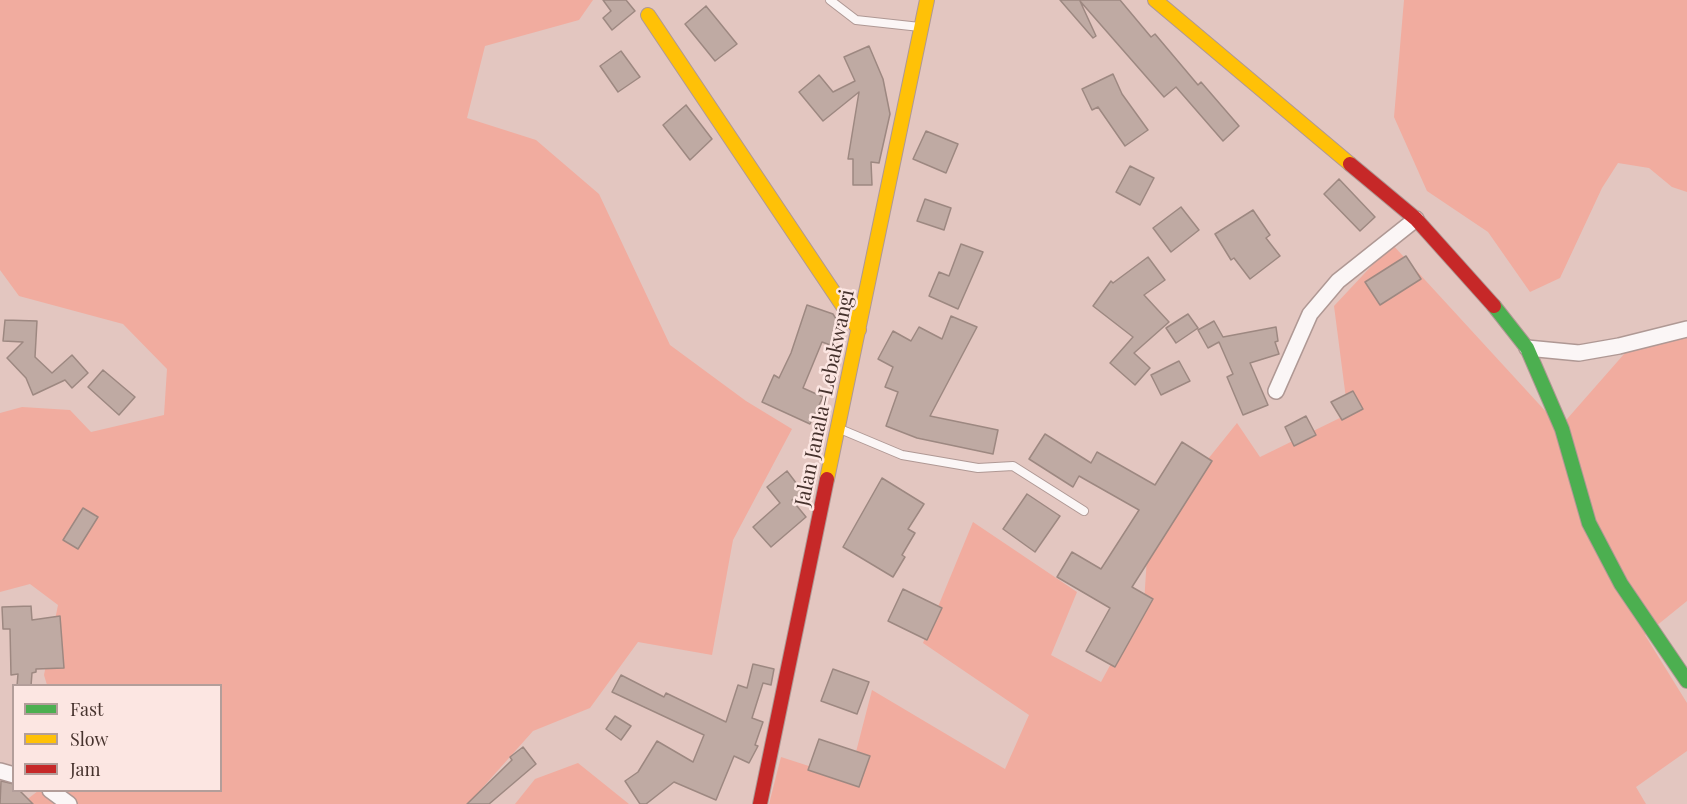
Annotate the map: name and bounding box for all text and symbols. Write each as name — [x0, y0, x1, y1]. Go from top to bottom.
street label: Jalan Janala–Lebakwangi — [790, 287, 860, 509]
legend — [12, 684, 222, 792]
text: Fast — [70, 697, 103, 721]
text: Slow — [70, 727, 108, 751]
text: Jam — [70, 757, 100, 781]

